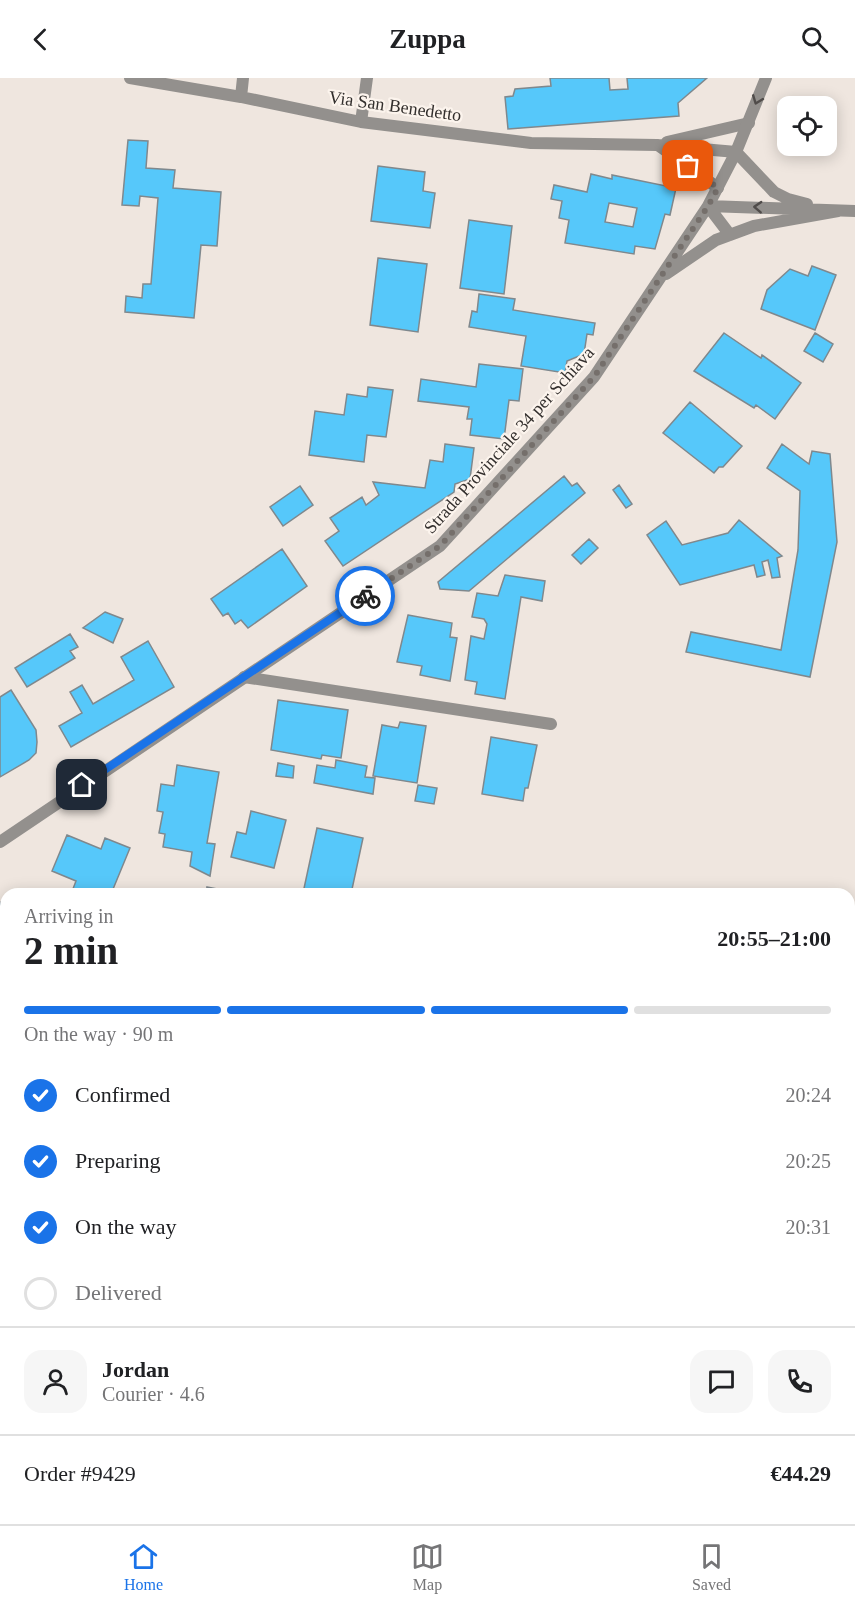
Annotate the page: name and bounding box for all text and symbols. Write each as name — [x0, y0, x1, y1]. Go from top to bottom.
icon: back — [24, 23, 57, 56]
icon: search — [798, 23, 831, 56]
text: Zuppa — [389, 24, 466, 54]
street label: Via San Benedetto — [327, 87, 463, 125]
one-way arrow — [752, 94, 764, 105]
map controls — [777, 96, 837, 156]
button: locate — [777, 96, 837, 156]
pin — [662, 140, 713, 191]
icon: bag — [671, 149, 704, 182]
one-way arrow — [754, 201, 763, 214]
street label: Strada Provinciale 34 per Schiava — [420, 343, 598, 537]
courier — [335, 566, 395, 626]
icon: bike — [349, 580, 382, 613]
pin — [56, 759, 107, 810]
icon: home — [65, 768, 98, 801]
text: Arriving in — [24, 905, 113, 927]
text: 20:55–21:00 — [717, 926, 831, 951]
text: 2 min — [24, 929, 118, 972]
text: On the way · 90 m — [24, 1023, 173, 1045]
icon: check — [24, 1079, 57, 1112]
text: Confirmed — [75, 1082, 170, 1107]
text: 20:24 — [785, 1084, 831, 1106]
icon: check — [24, 1145, 57, 1178]
text: Preparing — [75, 1148, 161, 1173]
text: 20:25 — [785, 1150, 831, 1172]
icon: check — [24, 1211, 57, 1244]
text: On the way — [75, 1214, 176, 1239]
text: 20:31 — [785, 1216, 831, 1238]
text: Delivered — [75, 1280, 162, 1305]
button: person — [24, 1350, 87, 1413]
button: chat — [690, 1350, 753, 1413]
button: phone — [768, 1350, 831, 1413]
text: Jordan — [102, 1357, 169, 1382]
text: Courier · 4.6 — [102, 1383, 205, 1405]
text: Order #9429 — [24, 1461, 136, 1486]
text: €44.29 — [771, 1461, 831, 1486]
tab: Home — [124, 1540, 163, 1594]
tab: Map — [411, 1540, 444, 1594]
tab: Saved — [692, 1540, 731, 1594]

